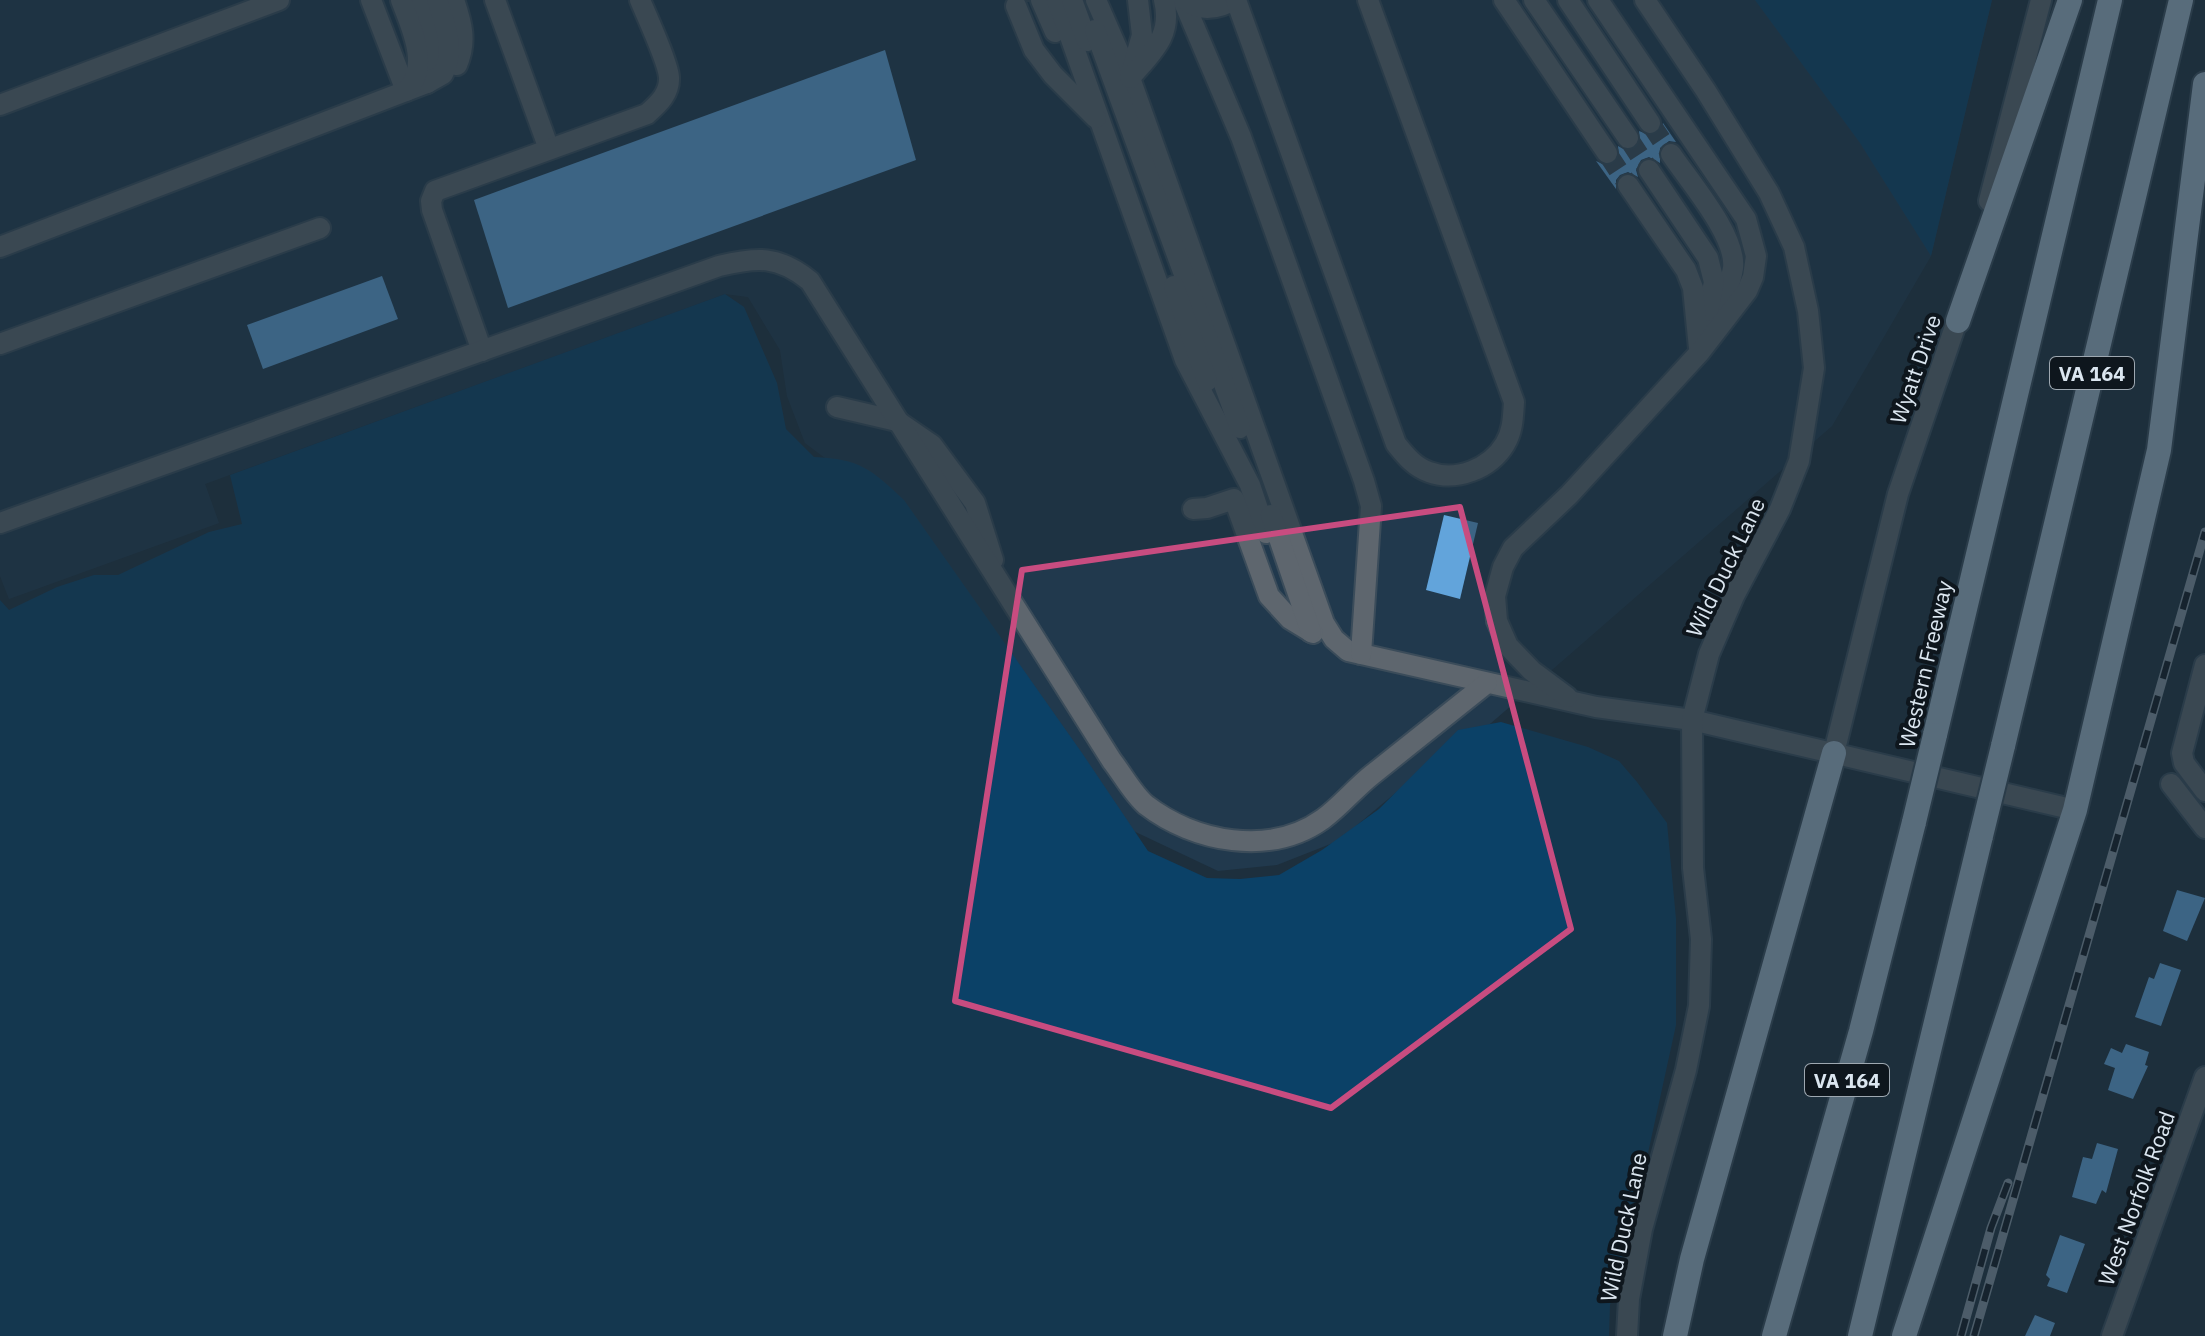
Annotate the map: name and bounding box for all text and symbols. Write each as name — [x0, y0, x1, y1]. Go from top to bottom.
street label: Wyatt Drive — [1883, 311, 1947, 427]
road number: VA 164 — [2050, 357, 2134, 389]
street label: Wild Duck Lane — [1679, 493, 1771, 641]
street label: Western Freeway — [1892, 578, 1958, 750]
road number: VA 164 — [1805, 1064, 1889, 1096]
street label: West Norfolk Road — [2091, 1107, 2181, 1289]
street label: Wild Duck Lane — [1593, 1150, 1653, 1304]

